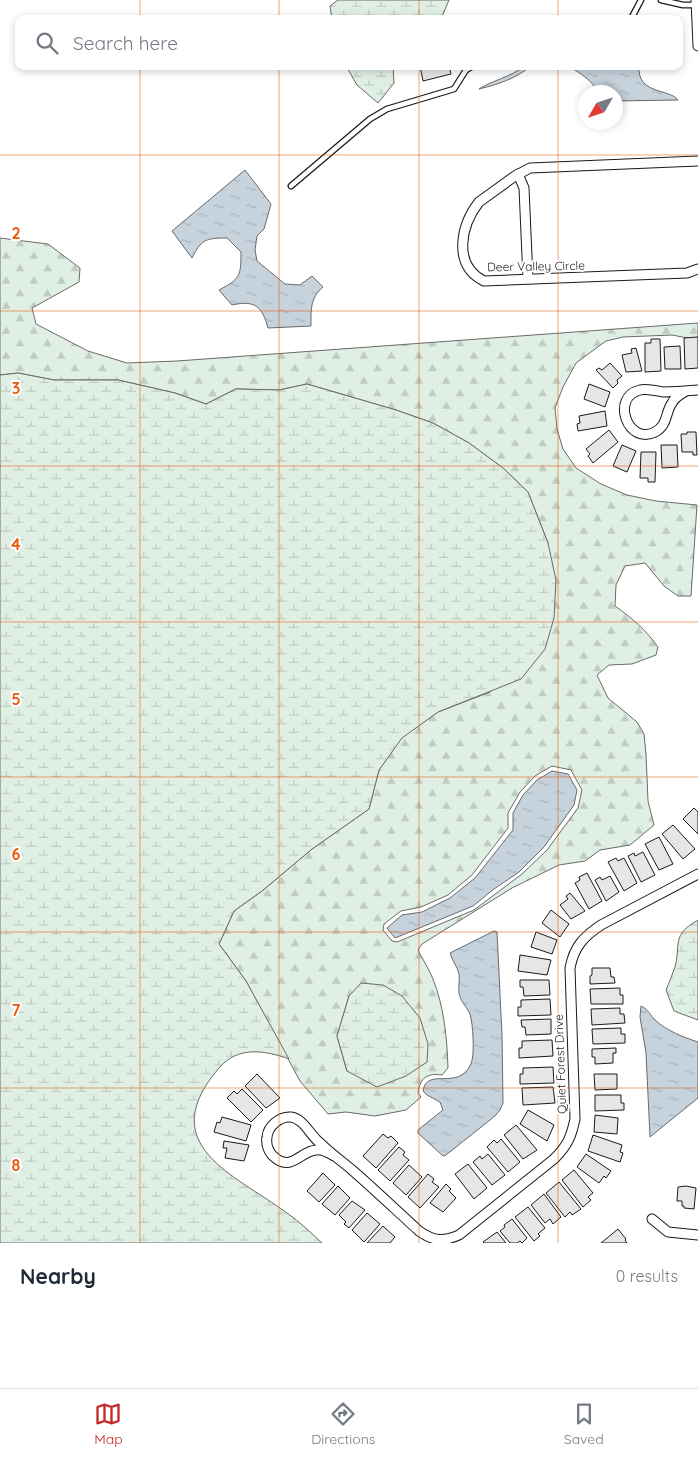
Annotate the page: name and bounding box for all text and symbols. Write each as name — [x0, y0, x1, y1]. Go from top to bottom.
search box — [15, 15, 683, 70]
icon: search — [33, 29, 61, 57]
text: Search here — [73, 31, 178, 55]
north arrow — [578, 85, 623, 130]
text: 2 — [11, 223, 21, 243]
street label: Deer Valley Circle — [487, 258, 585, 274]
text: 3 — [12, 378, 20, 398]
text: 4 — [11, 534, 21, 554]
text: 5 — [11, 689, 21, 709]
text: 6 — [12, 844, 21, 864]
text: 7 — [12, 1000, 21, 1020]
street label: Quiet Forest Drive — [551, 1014, 569, 1114]
text: 8 — [12, 1155, 21, 1175]
text: Nearby — [20, 1263, 96, 1289]
text: 0 results — [616, 1266, 678, 1286]
tab: Map — [94, 1400, 123, 1448]
tab: Directions — [311, 1400, 375, 1448]
tab: Saved — [564, 1400, 604, 1448]

